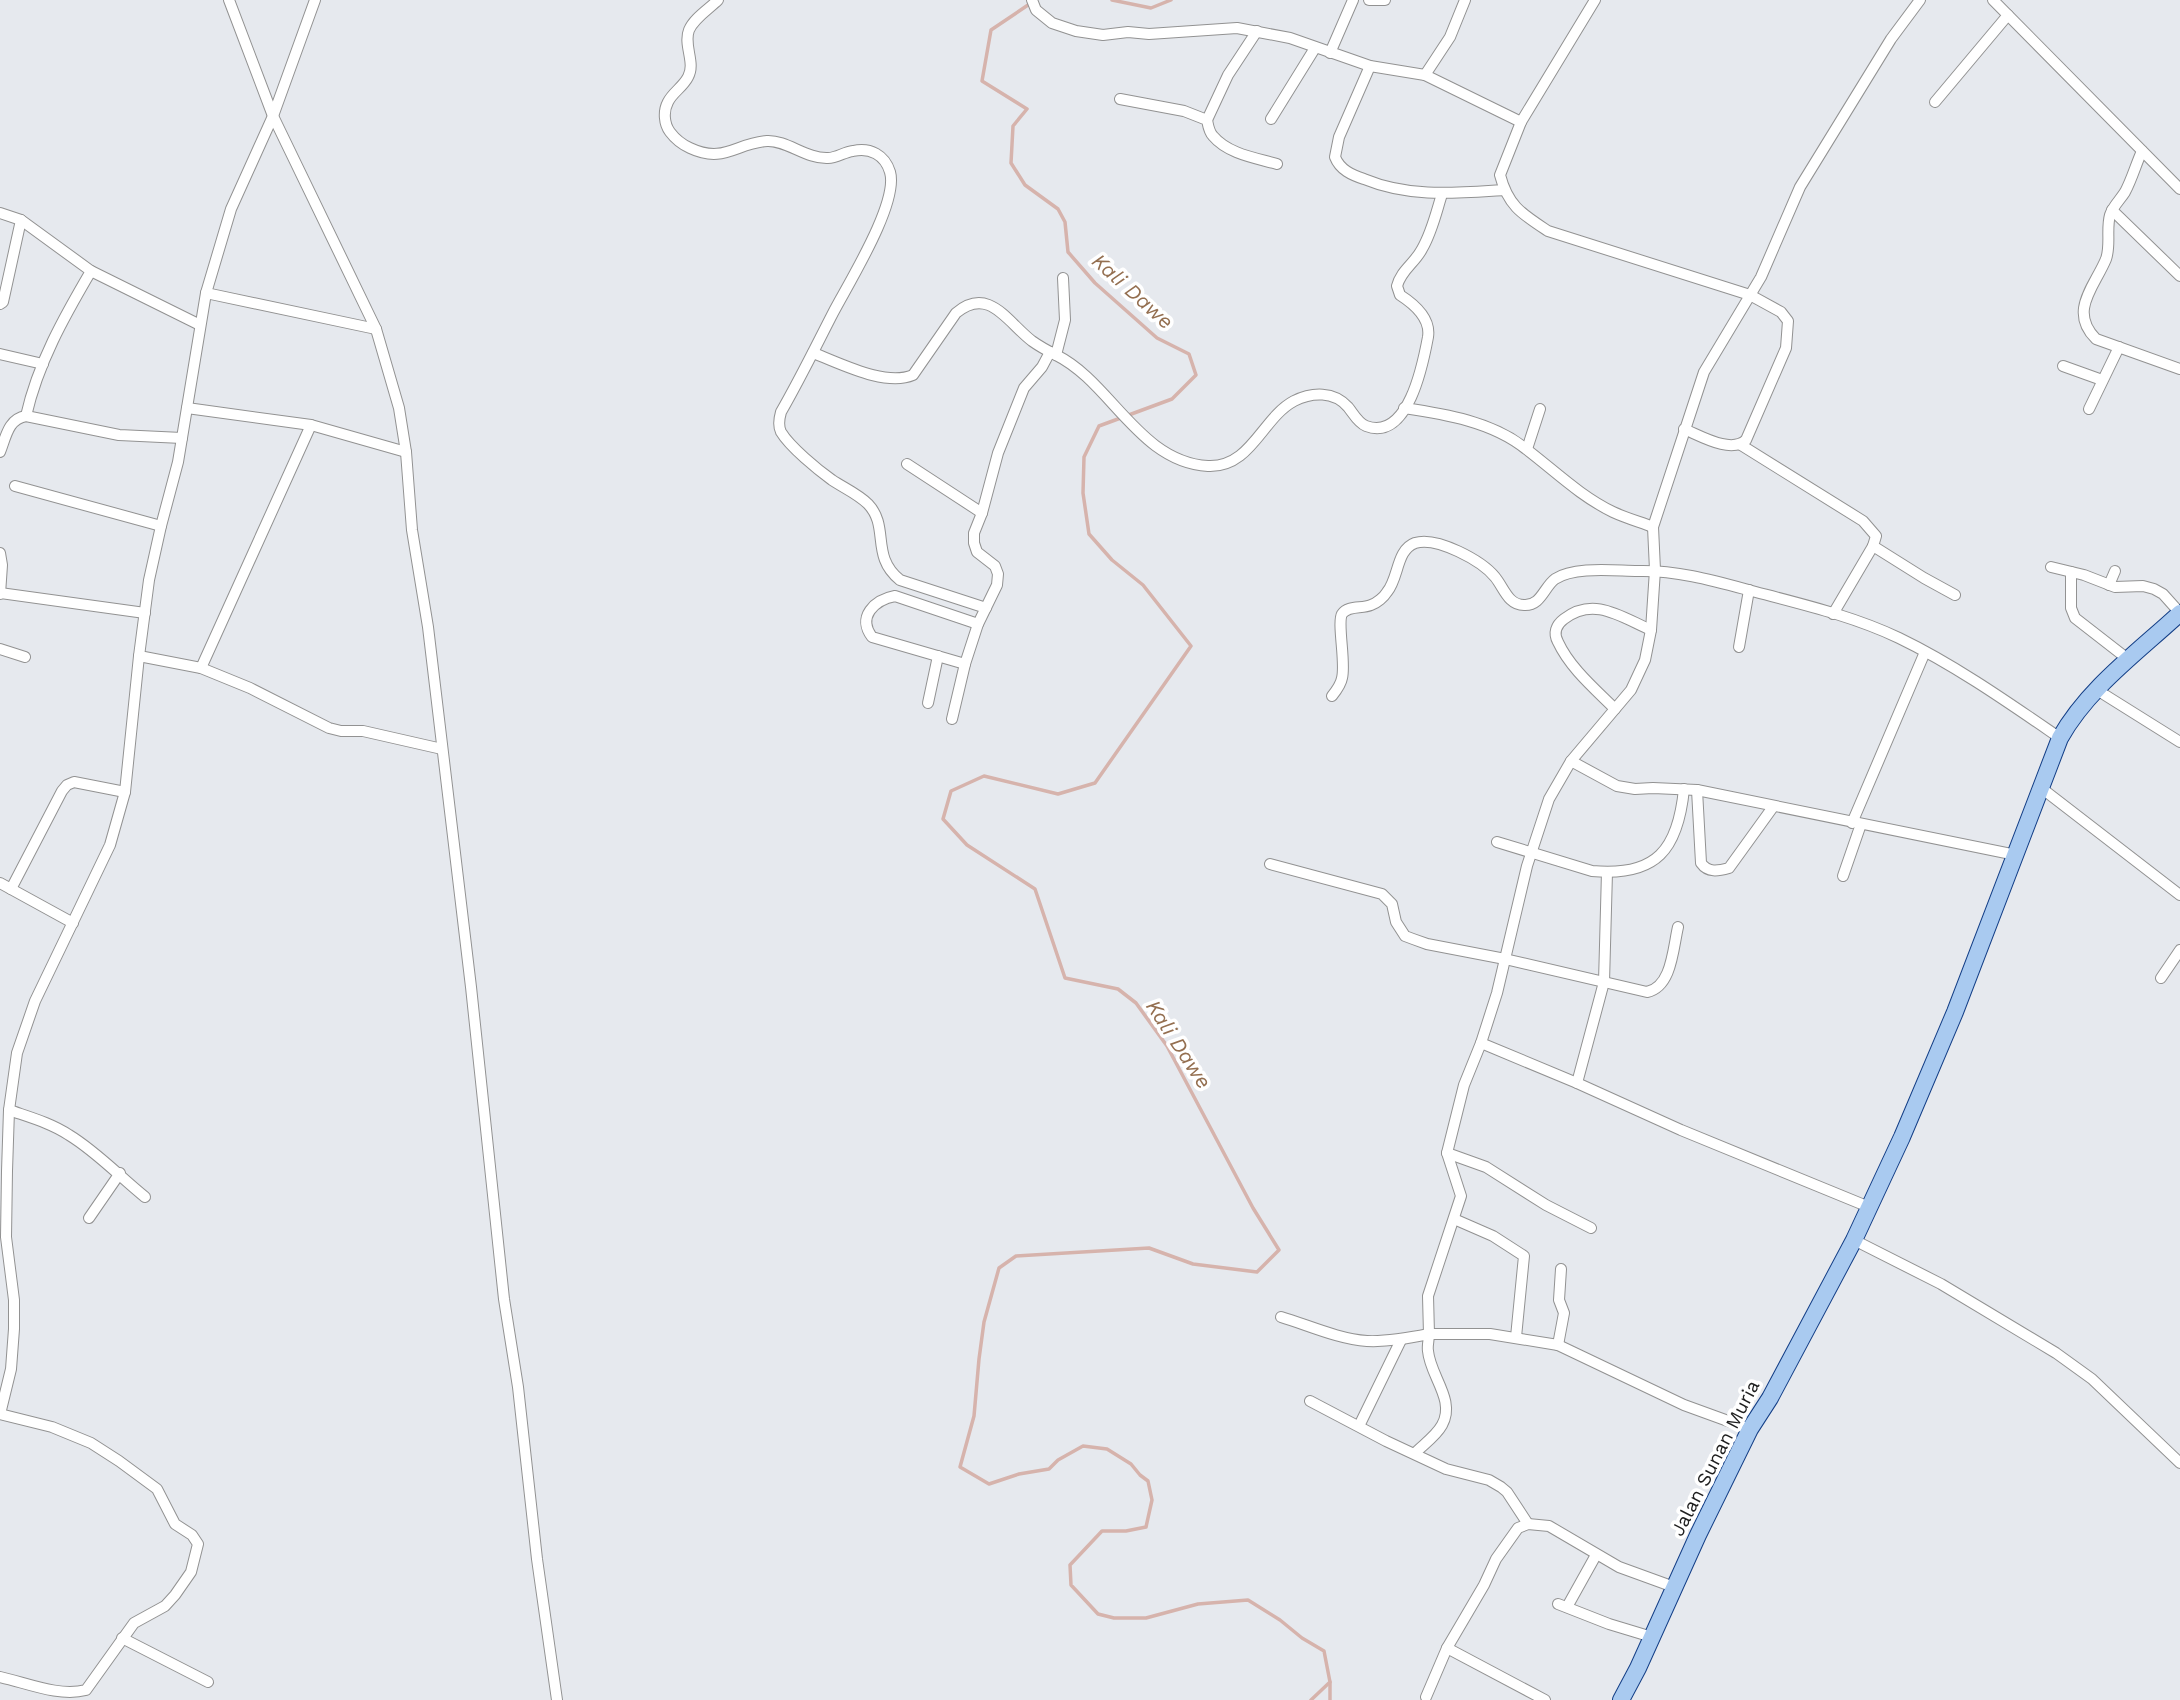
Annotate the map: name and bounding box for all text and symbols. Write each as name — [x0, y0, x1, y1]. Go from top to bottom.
water label: Kali Dawe — [1087, 248, 1179, 334]
water label: Kali Dawe — [1141, 995, 1217, 1093]
street label: Jalan Sunan Muria — [1666, 1376, 1764, 1540]

